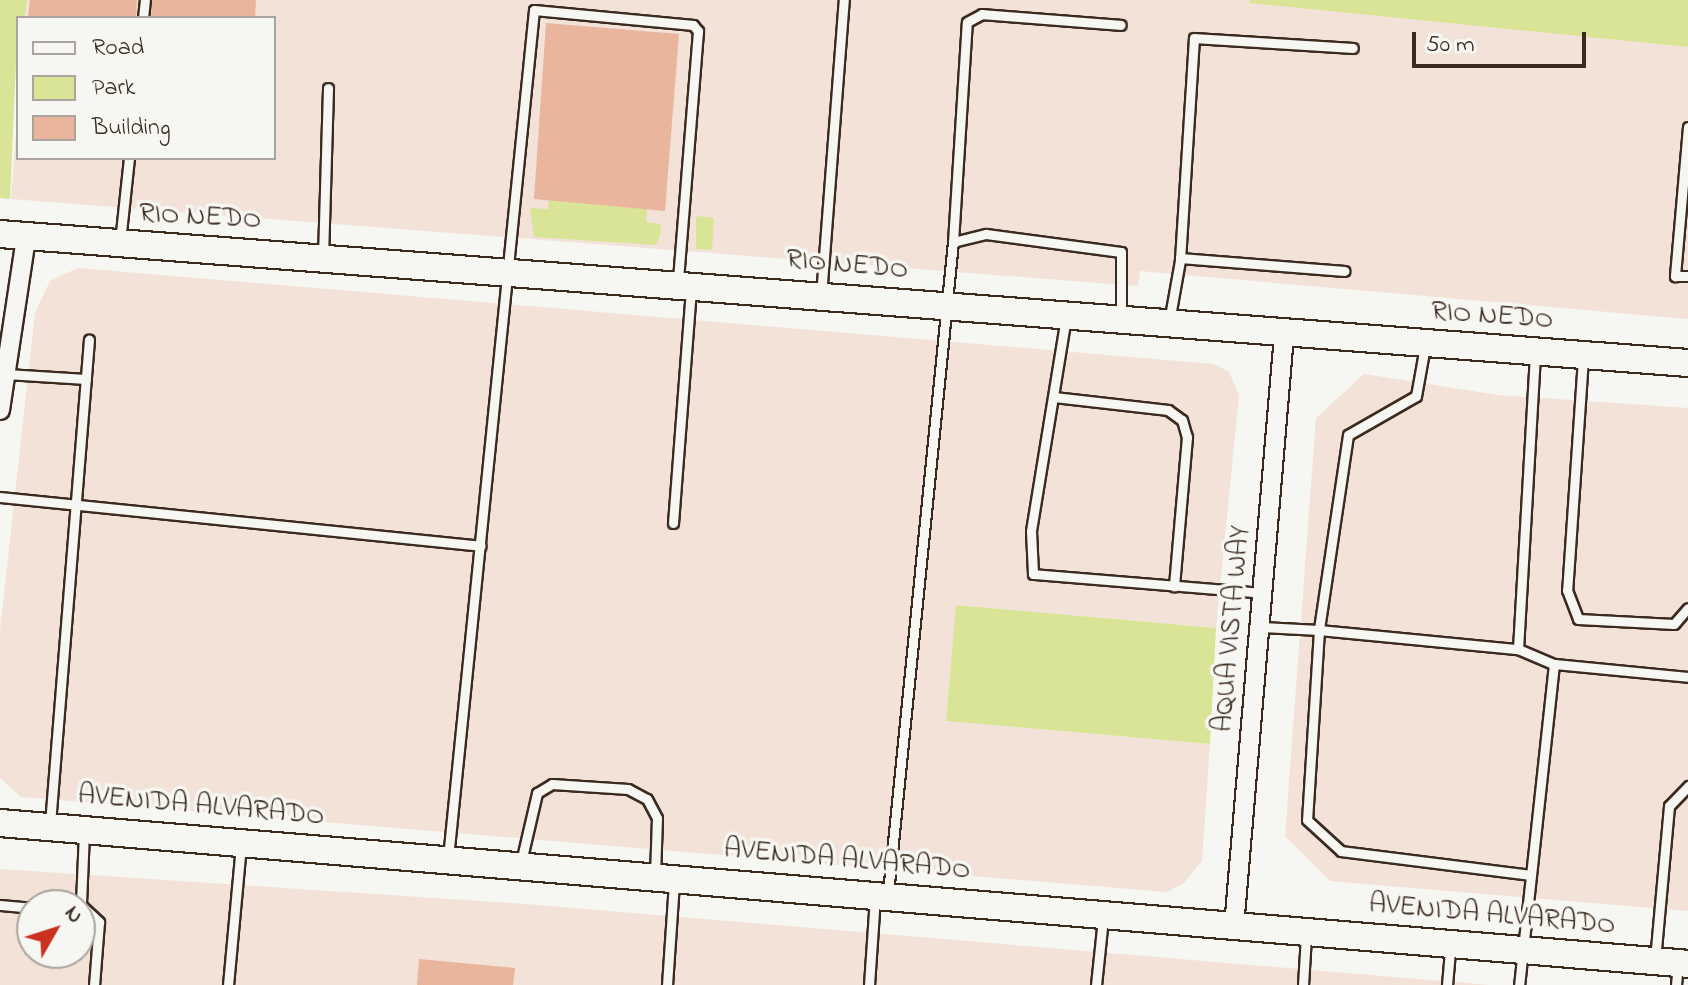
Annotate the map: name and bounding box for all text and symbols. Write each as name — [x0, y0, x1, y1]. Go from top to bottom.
legend — [16, 16, 276, 160]
scale bar — [1416, 16, 1590, 66]
text: 50 m — [1426, 28, 1475, 63]
text: Road — [92, 31, 144, 66]
text: Park — [92, 71, 135, 106]
text: Building — [92, 111, 171, 146]
street label: RIO NEDO — [138, 198, 262, 238]
street label: RIO NEDO — [785, 244, 909, 288]
street label: RIO NEDO — [1430, 296, 1554, 338]
street label: AQUA VISTA WAY — [1207, 524, 1259, 734]
street label: AVENIDA ALVARADO — [76, 779, 326, 835]
street label: AVENIDA ALVARADO — [722, 833, 972, 889]
street label: AVENIDA ALVARADO — [1367, 888, 1617, 944]
north arrow — [16, 889, 96, 969]
text: N — [56, 899, 90, 931]

